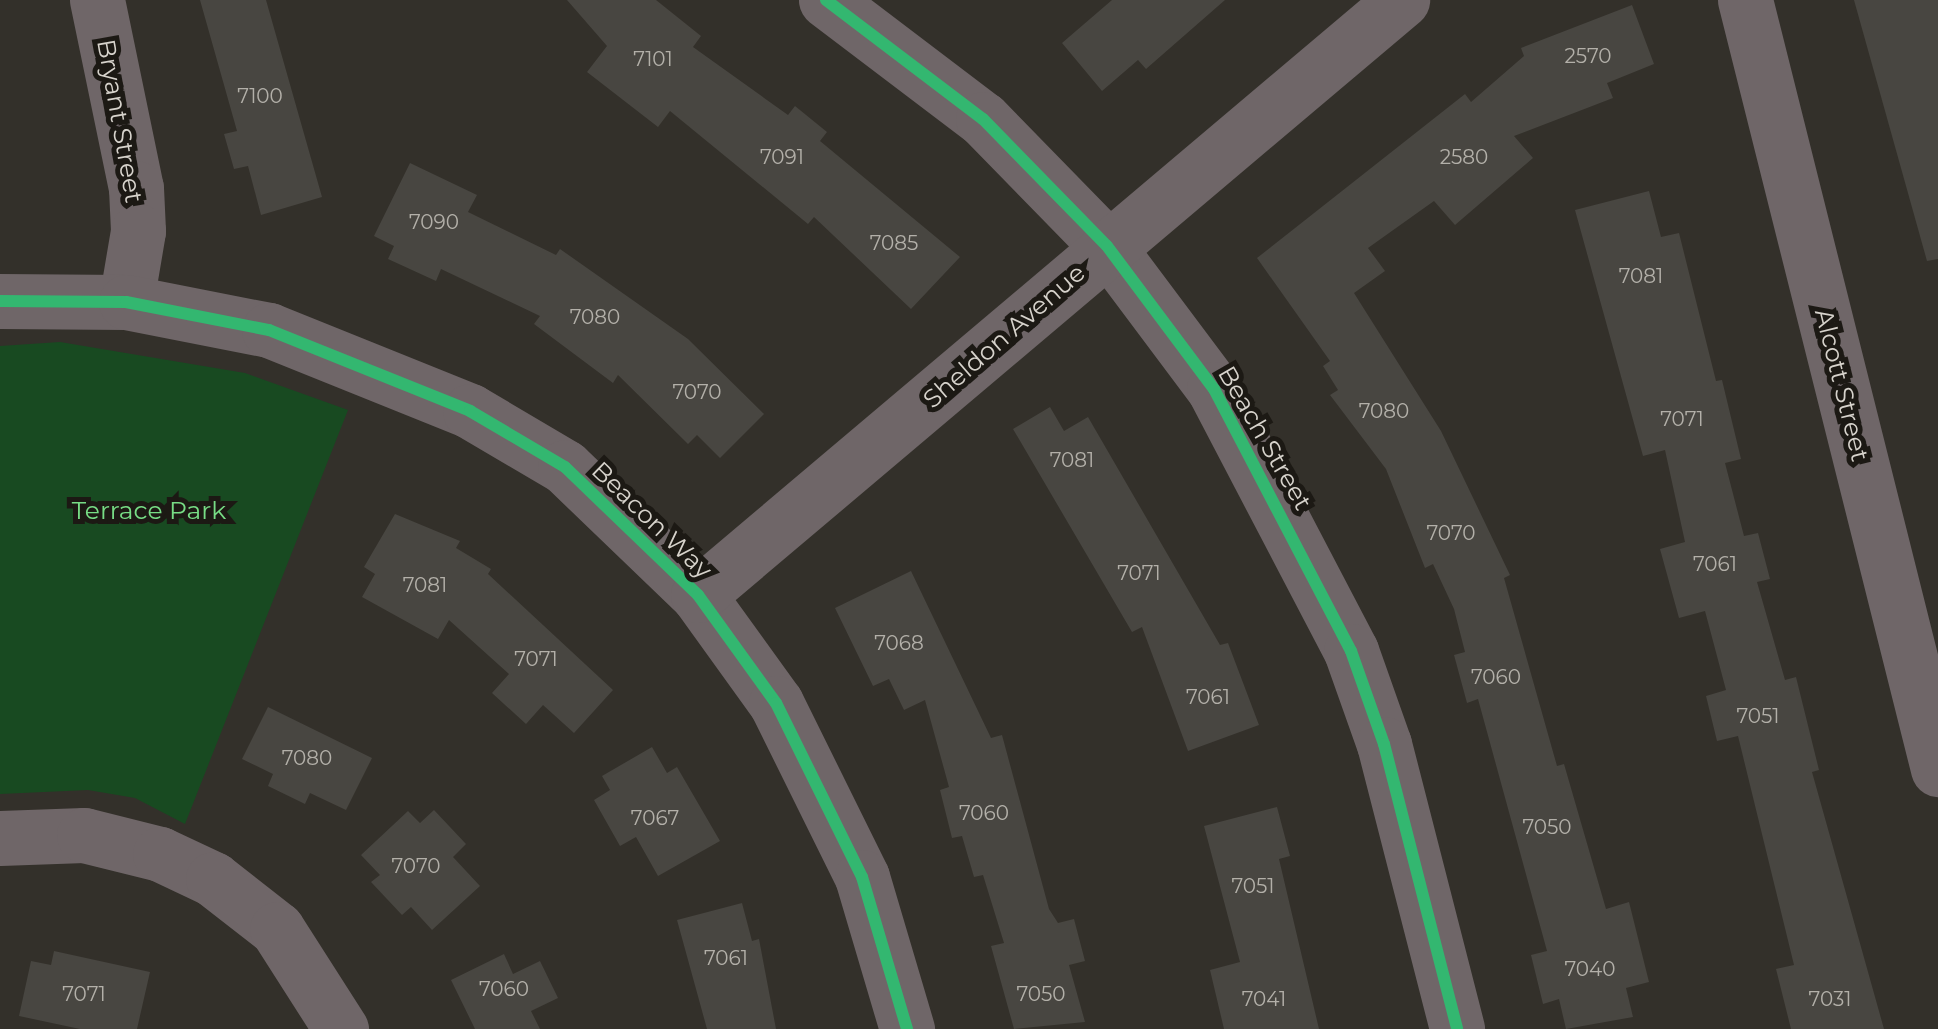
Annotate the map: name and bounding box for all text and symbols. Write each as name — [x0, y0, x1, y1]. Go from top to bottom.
street label: Bryant Street — [91, 37, 149, 205]
house number: 2570 — [1564, 44, 1612, 68]
house number: 7101 — [633, 47, 673, 71]
house number: 7100 — [237, 84, 283, 108]
house number: 7091 — [760, 145, 804, 169]
house number: 2580 — [1440, 145, 1488, 169]
house number: 7090 — [409, 210, 459, 234]
house number: 7085 — [870, 231, 918, 255]
street label: Sheldon Avenue — [917, 258, 1091, 414]
house number: 7081 — [1619, 264, 1663, 288]
house number: 7080 — [570, 305, 620, 329]
street label: Alcott Street — [1809, 306, 1875, 464]
street label: Beach Street — [1212, 361, 1318, 515]
house number: 7070 — [672, 380, 722, 404]
house number: 7080 — [1359, 399, 1409, 423]
house number: 7071 — [1660, 407, 1704, 431]
house number: 7081 — [1050, 448, 1094, 472]
street label: Beacon Way — [586, 455, 718, 585]
park label: Terrace Park — [72, 495, 226, 525]
house number: 7070 — [1426, 521, 1476, 545]
house number: 7061 — [1693, 552, 1737, 576]
house number: 7071 — [1117, 561, 1161, 585]
house number: 7081 — [403, 573, 447, 597]
house number: 7068 — [874, 631, 924, 655]
house number: 7071 — [514, 647, 558, 671]
house number: 7060 — [1471, 665, 1521, 689]
house number: 7061 — [1186, 685, 1230, 709]
house number: 7051 — [1736, 704, 1780, 728]
house number: 7080 — [282, 746, 332, 770]
house number: 7060 — [959, 801, 1009, 825]
house number: 7067 — [631, 806, 679, 830]
house number: 7050 — [1522, 815, 1572, 839]
house number: 7070 — [391, 854, 441, 878]
house number: 7051 — [1231, 874, 1275, 898]
house number: 7061 — [704, 946, 748, 970]
house number: 7040 — [1564, 957, 1616, 981]
house number: 7060 — [479, 977, 529, 1001]
house number: 7071 — [62, 982, 106, 1006]
house number: 7050 — [1016, 982, 1066, 1006]
house number: 7041 — [1242, 987, 1286, 1011]
house number: 7031 — [1809, 987, 1851, 1011]

